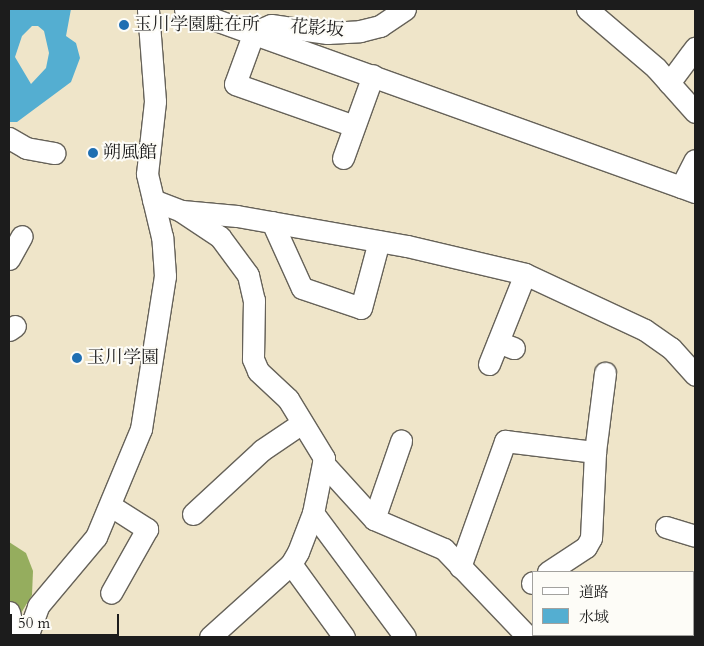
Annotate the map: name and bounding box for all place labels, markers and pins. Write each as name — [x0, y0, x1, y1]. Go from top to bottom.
place label: 玉川学園駐在所 — [134, 14, 260, 36]
marker: 玉川学園駐在所 — [118, 19, 130, 31]
place label: 朔風館 — [103, 142, 157, 164]
marker: 朔風館 — [87, 147, 99, 159]
place label: 玉川学園 — [87, 347, 159, 369]
marker: 玉川学園 — [71, 352, 83, 364]

